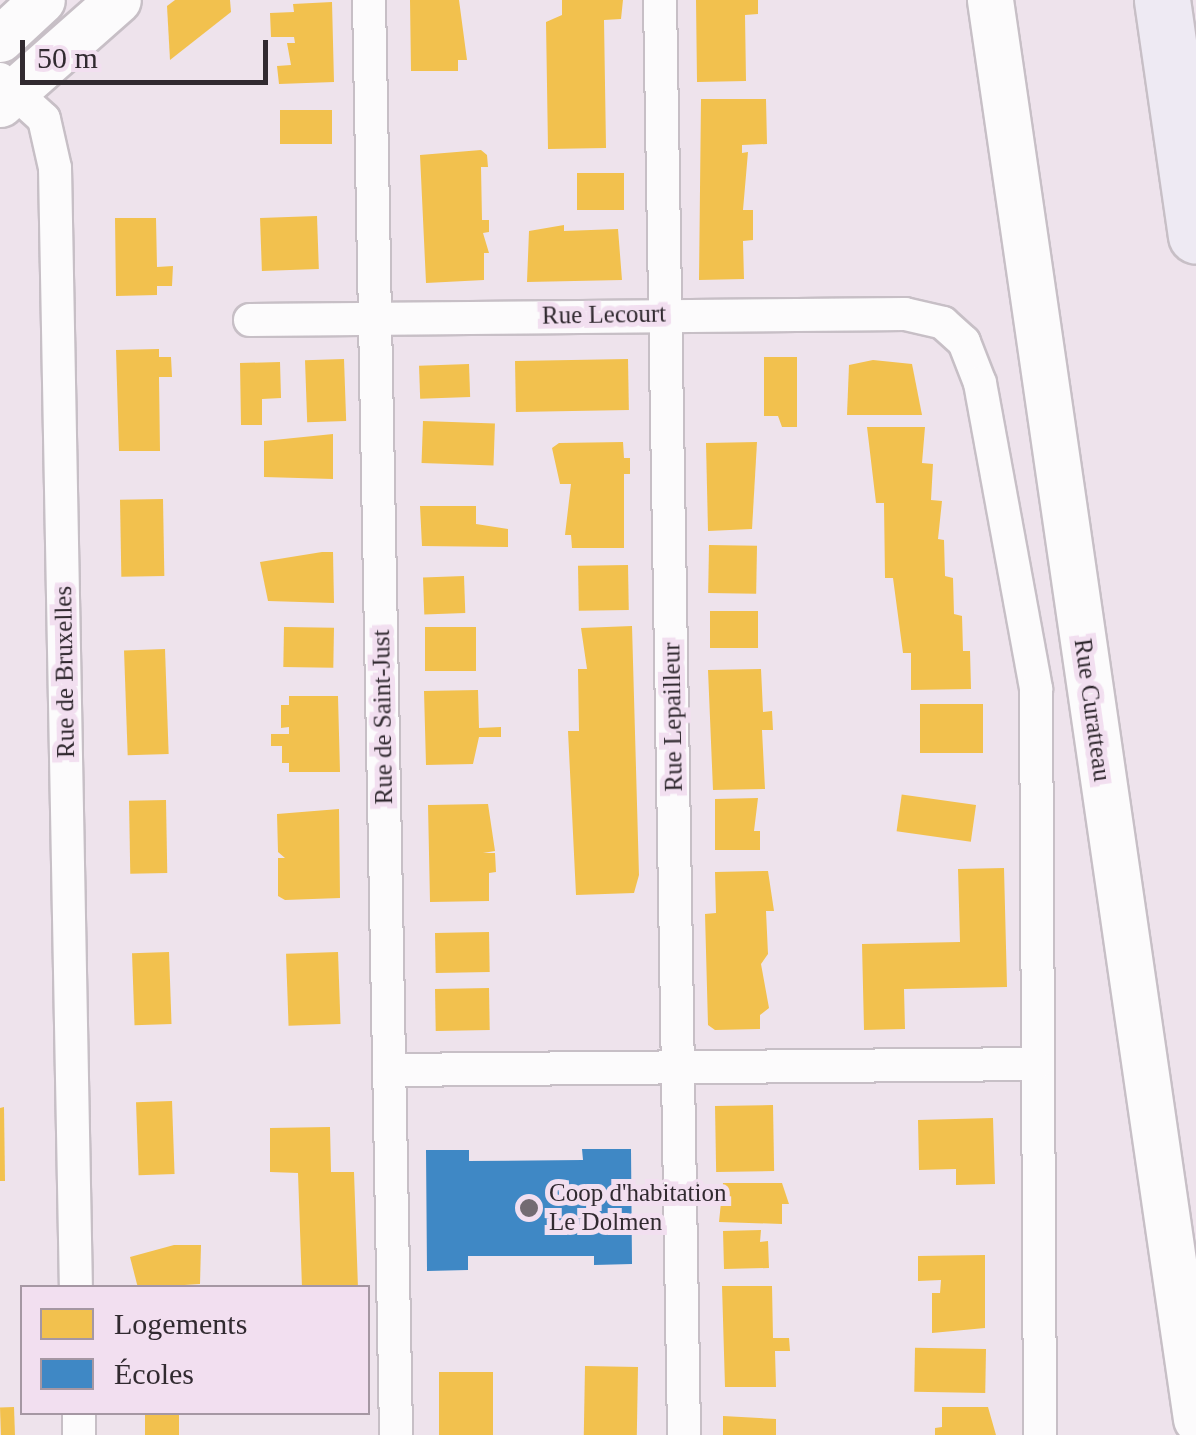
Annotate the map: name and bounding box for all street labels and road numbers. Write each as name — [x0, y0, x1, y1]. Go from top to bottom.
street label: Rue Lecourt — [542, 299, 666, 331]
street label: Rue de Bruxelles — [48, 586, 82, 758]
street label: Rue de Saint-Just — [366, 629, 400, 805]
street label: Rue Curatteau — [1067, 637, 1117, 783]
street label: Rue Lepailleur — [657, 642, 689, 792]

